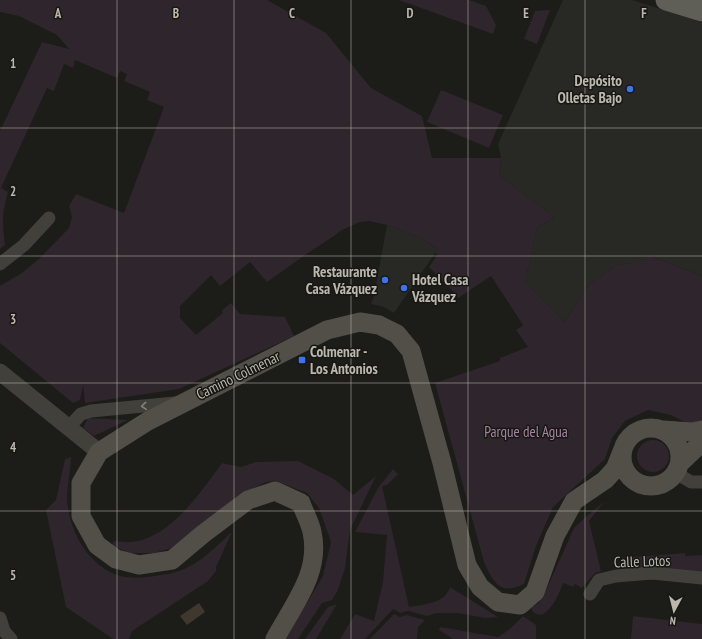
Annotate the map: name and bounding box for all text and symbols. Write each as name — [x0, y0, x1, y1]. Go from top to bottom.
text: A — [54, 5, 62, 22]
text: B — [173, 5, 179, 22]
text: C — [289, 5, 295, 22]
text: D — [407, 5, 414, 22]
text: E — [523, 5, 529, 22]
text: F — [641, 5, 647, 22]
text: 1 — [10, 55, 16, 72]
place label: Depósito Olletas Bajo — [558, 71, 622, 107]
marker: Depósito Olletas Bajo — [625, 84, 635, 94]
text: 2 — [10, 183, 16, 200]
place label: Restaurante Casa Vázquez — [306, 262, 377, 298]
place label: Hotel Casa Vázquez — [411, 270, 468, 306]
marker: Restaurante Casa Vázquez — [380, 275, 390, 285]
marker: Hotel Casa Vázquez — [399, 283, 409, 293]
text: 3 — [10, 311, 16, 328]
place label: Colmenar - Los Antonios — [310, 342, 378, 378]
street label: Camino Colmenar — [193, 346, 284, 403]
marker: Colmenar - Los Antonios — [297, 355, 307, 365]
one-way arrow — [141, 402, 147, 411]
park label: Parque del Agua — [484, 422, 568, 441]
text: 4 — [10, 439, 17, 456]
street label: Calle Lotos — [613, 551, 671, 571]
text: 5 — [10, 567, 16, 584]
north arrow — [654, 591, 694, 631]
text: N — [669, 614, 677, 628]

